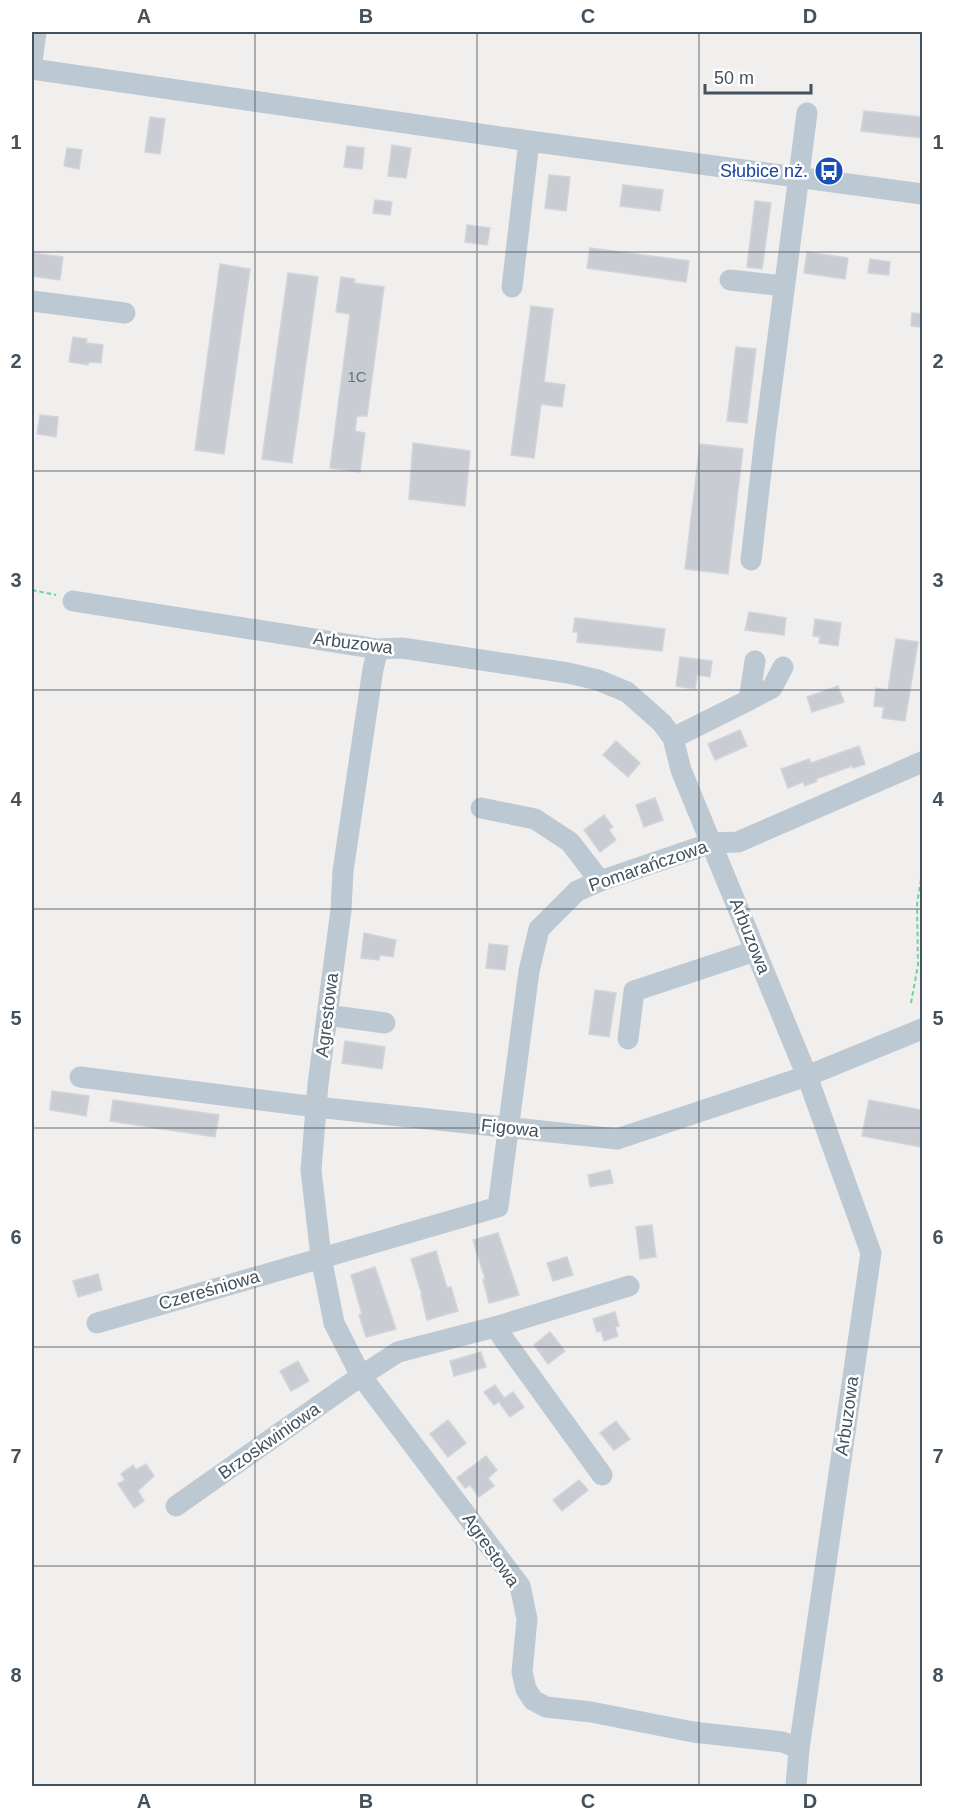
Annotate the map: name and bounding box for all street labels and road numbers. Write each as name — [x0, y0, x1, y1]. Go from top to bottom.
street label: Arbuzowa — [312, 628, 395, 658]
street label: Pomarańczowa — [586, 836, 711, 896]
street label: Arbuzowa — [726, 895, 775, 978]
street label: Agrestowa — [312, 971, 342, 1058]
street label: Figowa — [480, 1115, 541, 1141]
street label: Czereśniowa — [156, 1266, 263, 1314]
street label: Arbuzowa — [832, 1374, 863, 1457]
street label: Brzoskwiniowa — [215, 1398, 324, 1483]
street label: Agrestowa — [458, 1509, 524, 1591]

